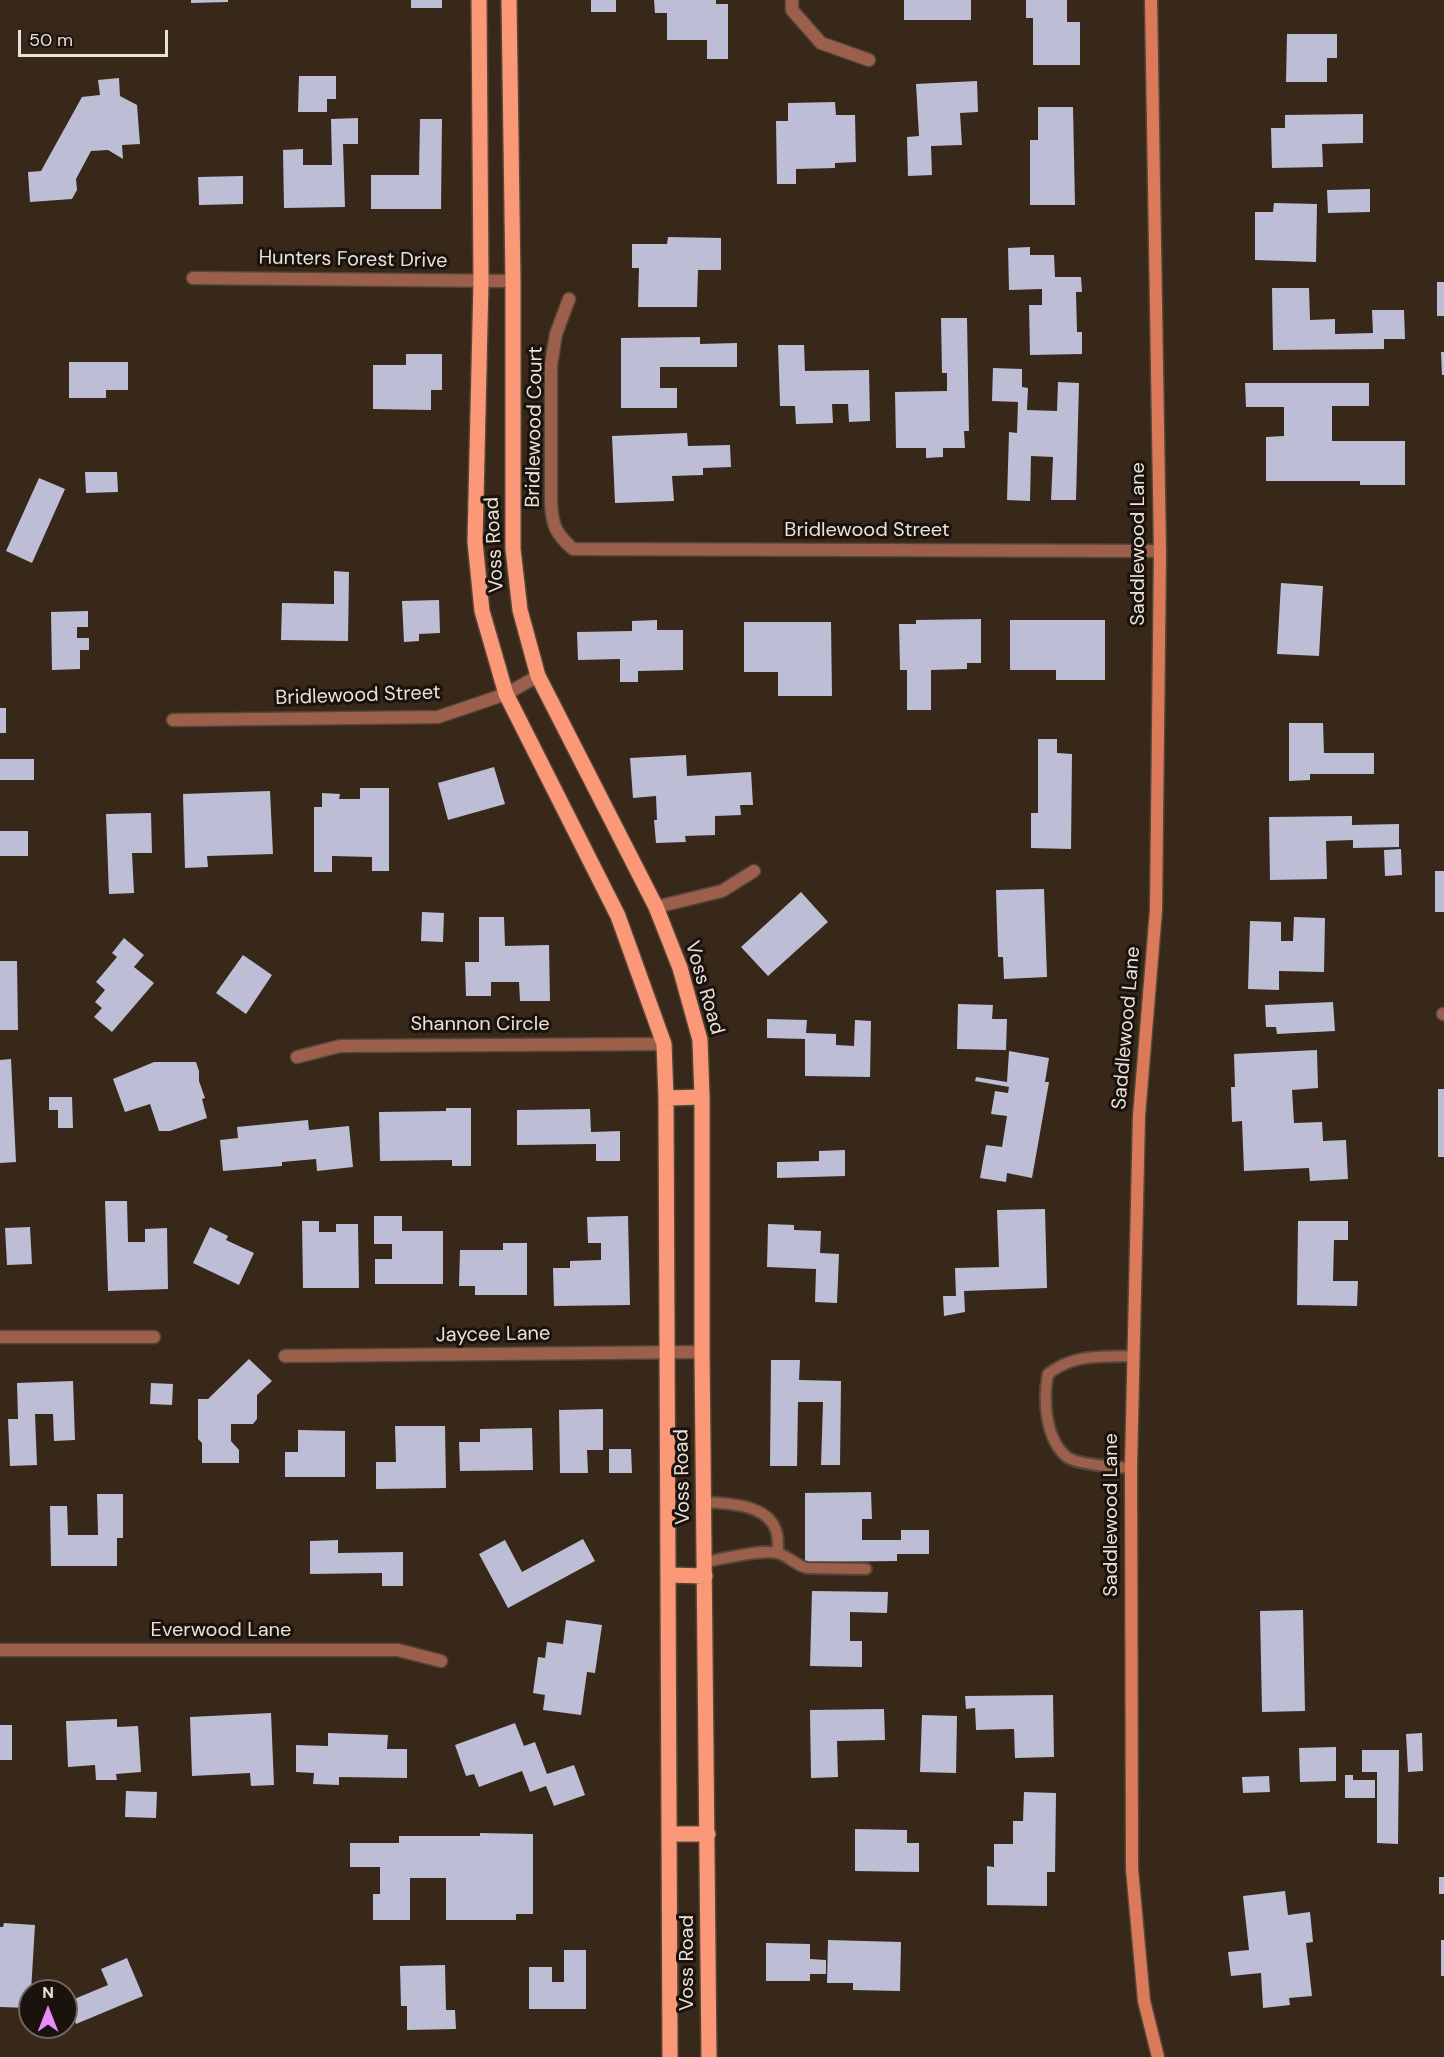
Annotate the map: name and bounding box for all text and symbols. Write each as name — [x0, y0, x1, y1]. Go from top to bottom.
scale bar — [21, 18, 171, 56]
text: 50 m — [29, 28, 73, 52]
street label: Hunters Forest Drive — [258, 246, 448, 274]
street label: Bridlewood Court — [522, 346, 548, 508]
street label: Saddlewood Lane — [1127, 462, 1151, 626]
street label: Voss Road — [481, 496, 509, 594]
street label: Bridlewood Street — [784, 519, 950, 543]
street label: Bridlewood Street — [275, 681, 441, 711]
street label: Voss Road — [679, 939, 729, 1037]
street label: Saddlewood Lane — [1108, 945, 1146, 1111]
street label: Shannon Circle — [410, 1013, 550, 1037]
street label: Jaycee Lane — [436, 1322, 550, 1348]
street label: Voss Road — [670, 1429, 696, 1525]
street label: Saddlewood Lane — [1100, 1433, 1124, 1597]
street label: Everwood Lane — [151, 1619, 291, 1643]
street label: Voss Road — [676, 1915, 700, 2011]
north arrow — [18, 1979, 78, 2039]
text: N — [42, 1982, 54, 2003]

